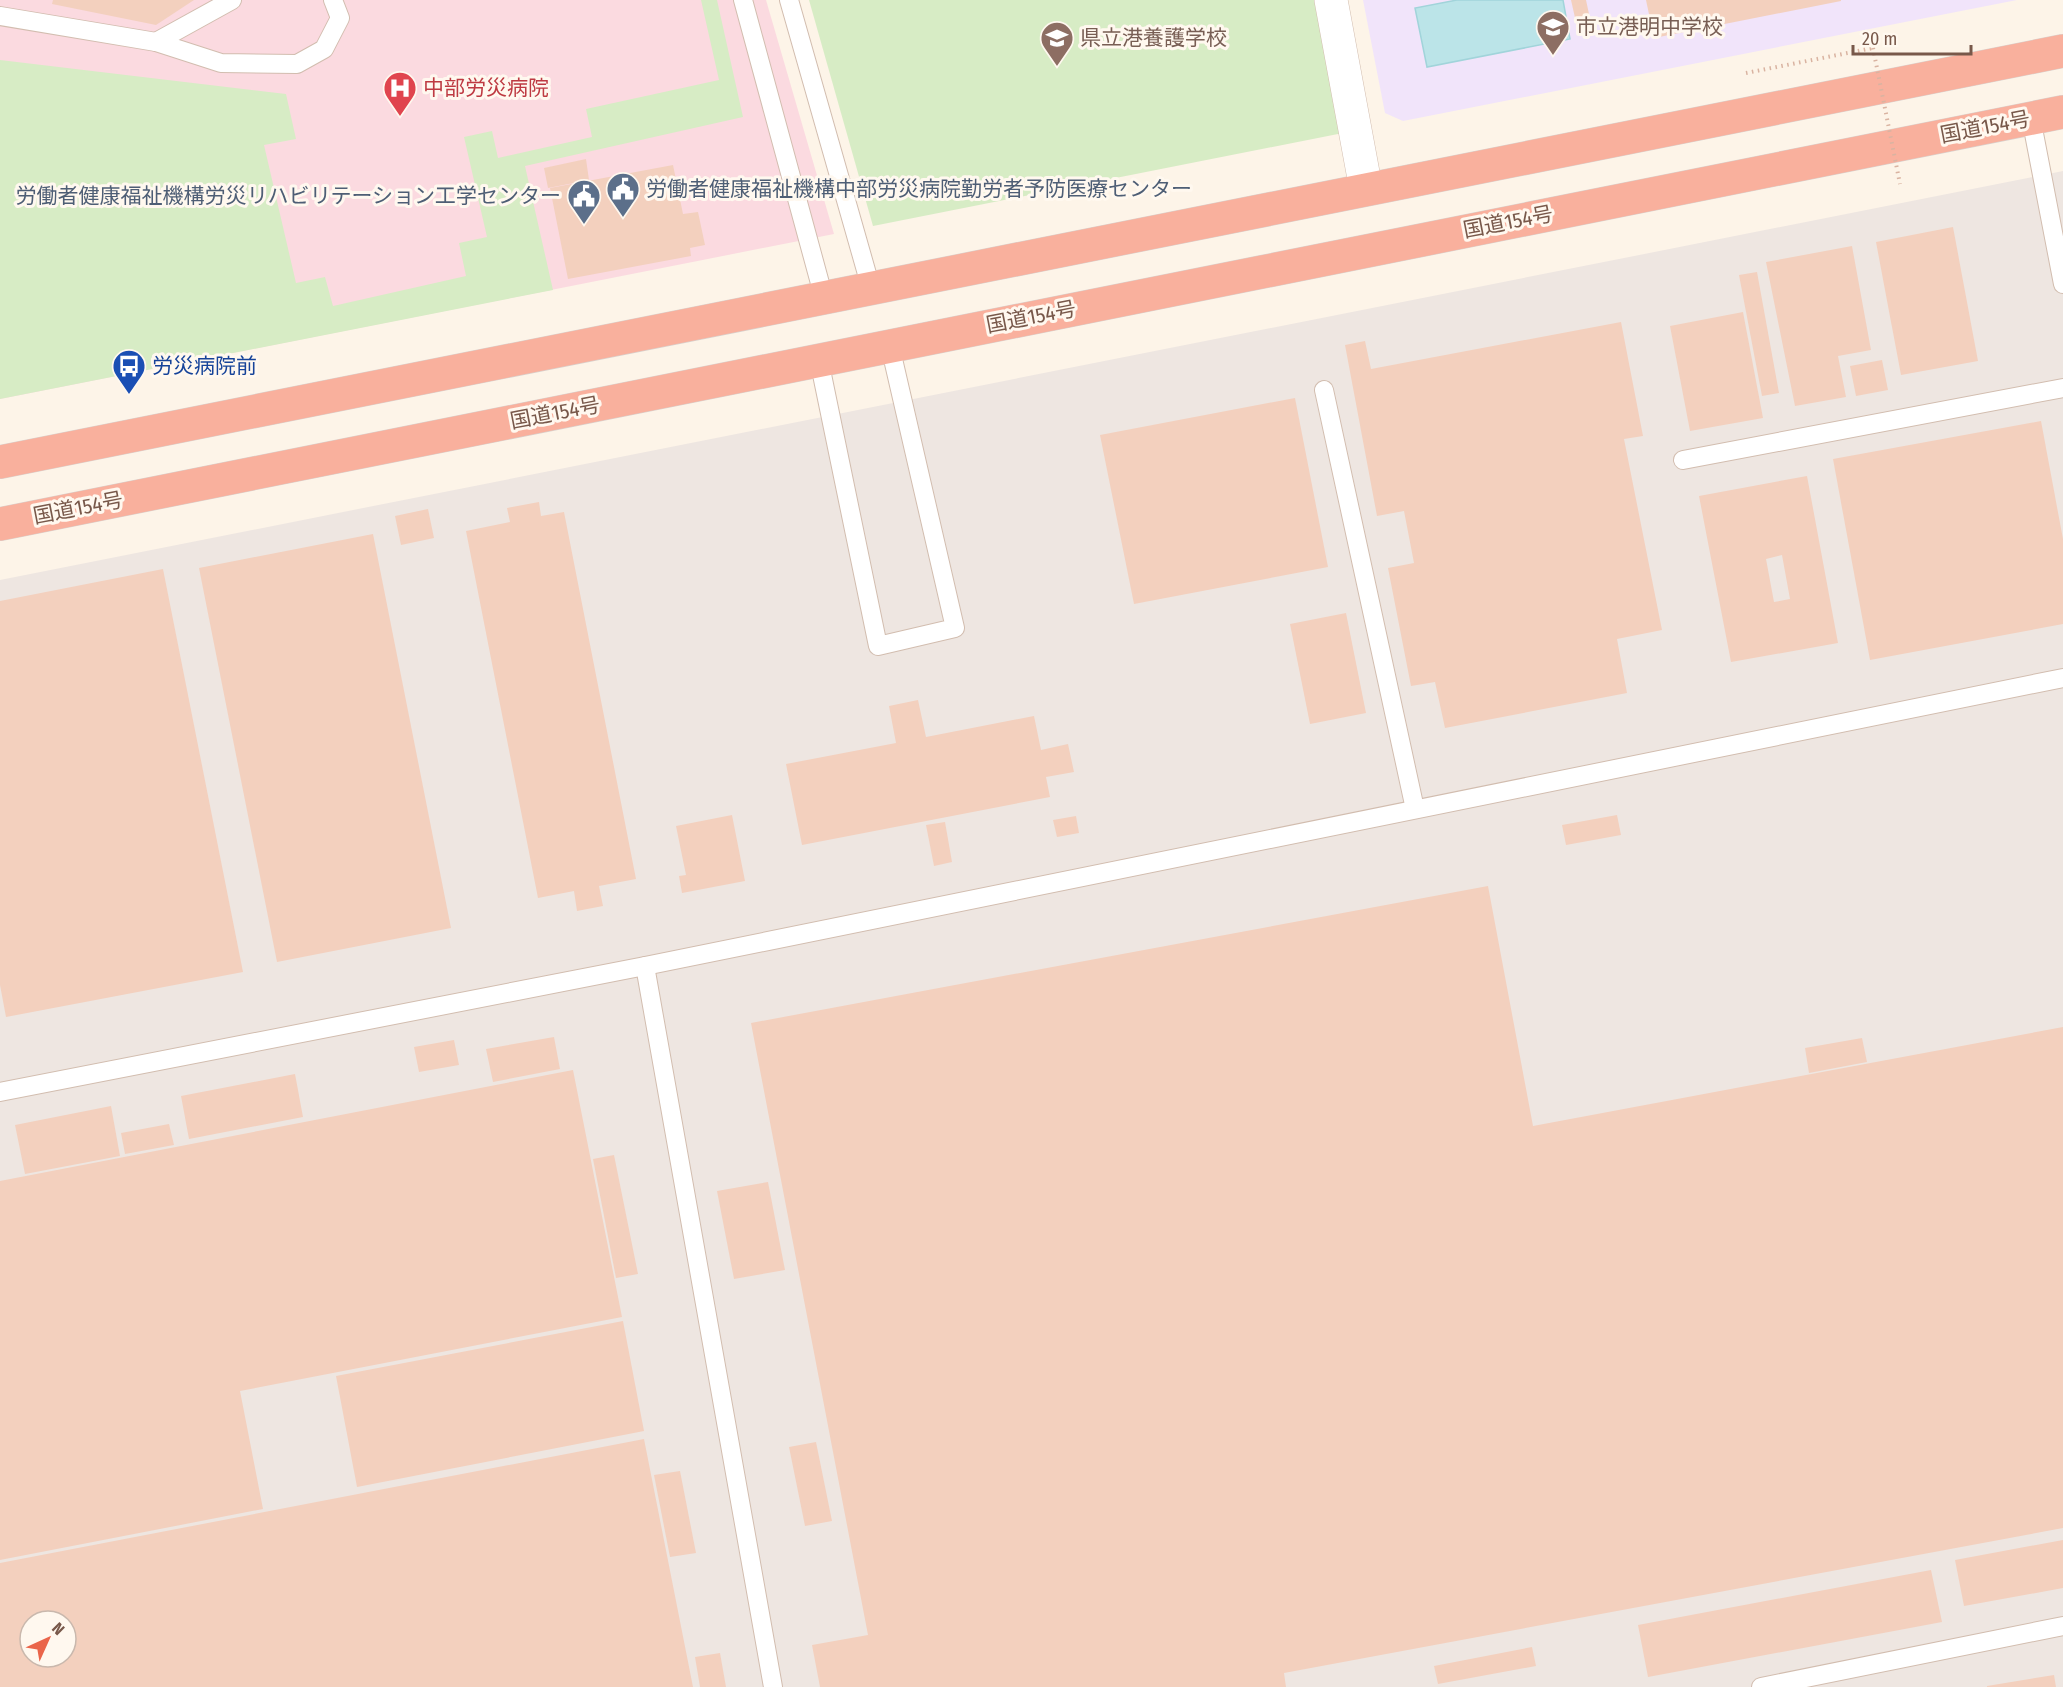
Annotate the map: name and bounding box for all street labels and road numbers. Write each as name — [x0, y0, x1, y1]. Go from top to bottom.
street label: 国道154号 — [1938, 106, 2032, 148]
street label: 国道154号 — [1461, 201, 1555, 243]
street label: 国道154号 — [984, 296, 1078, 338]
street label: 国道154号 — [508, 392, 602, 434]
street label: 国道154号 — [31, 487, 125, 529]

